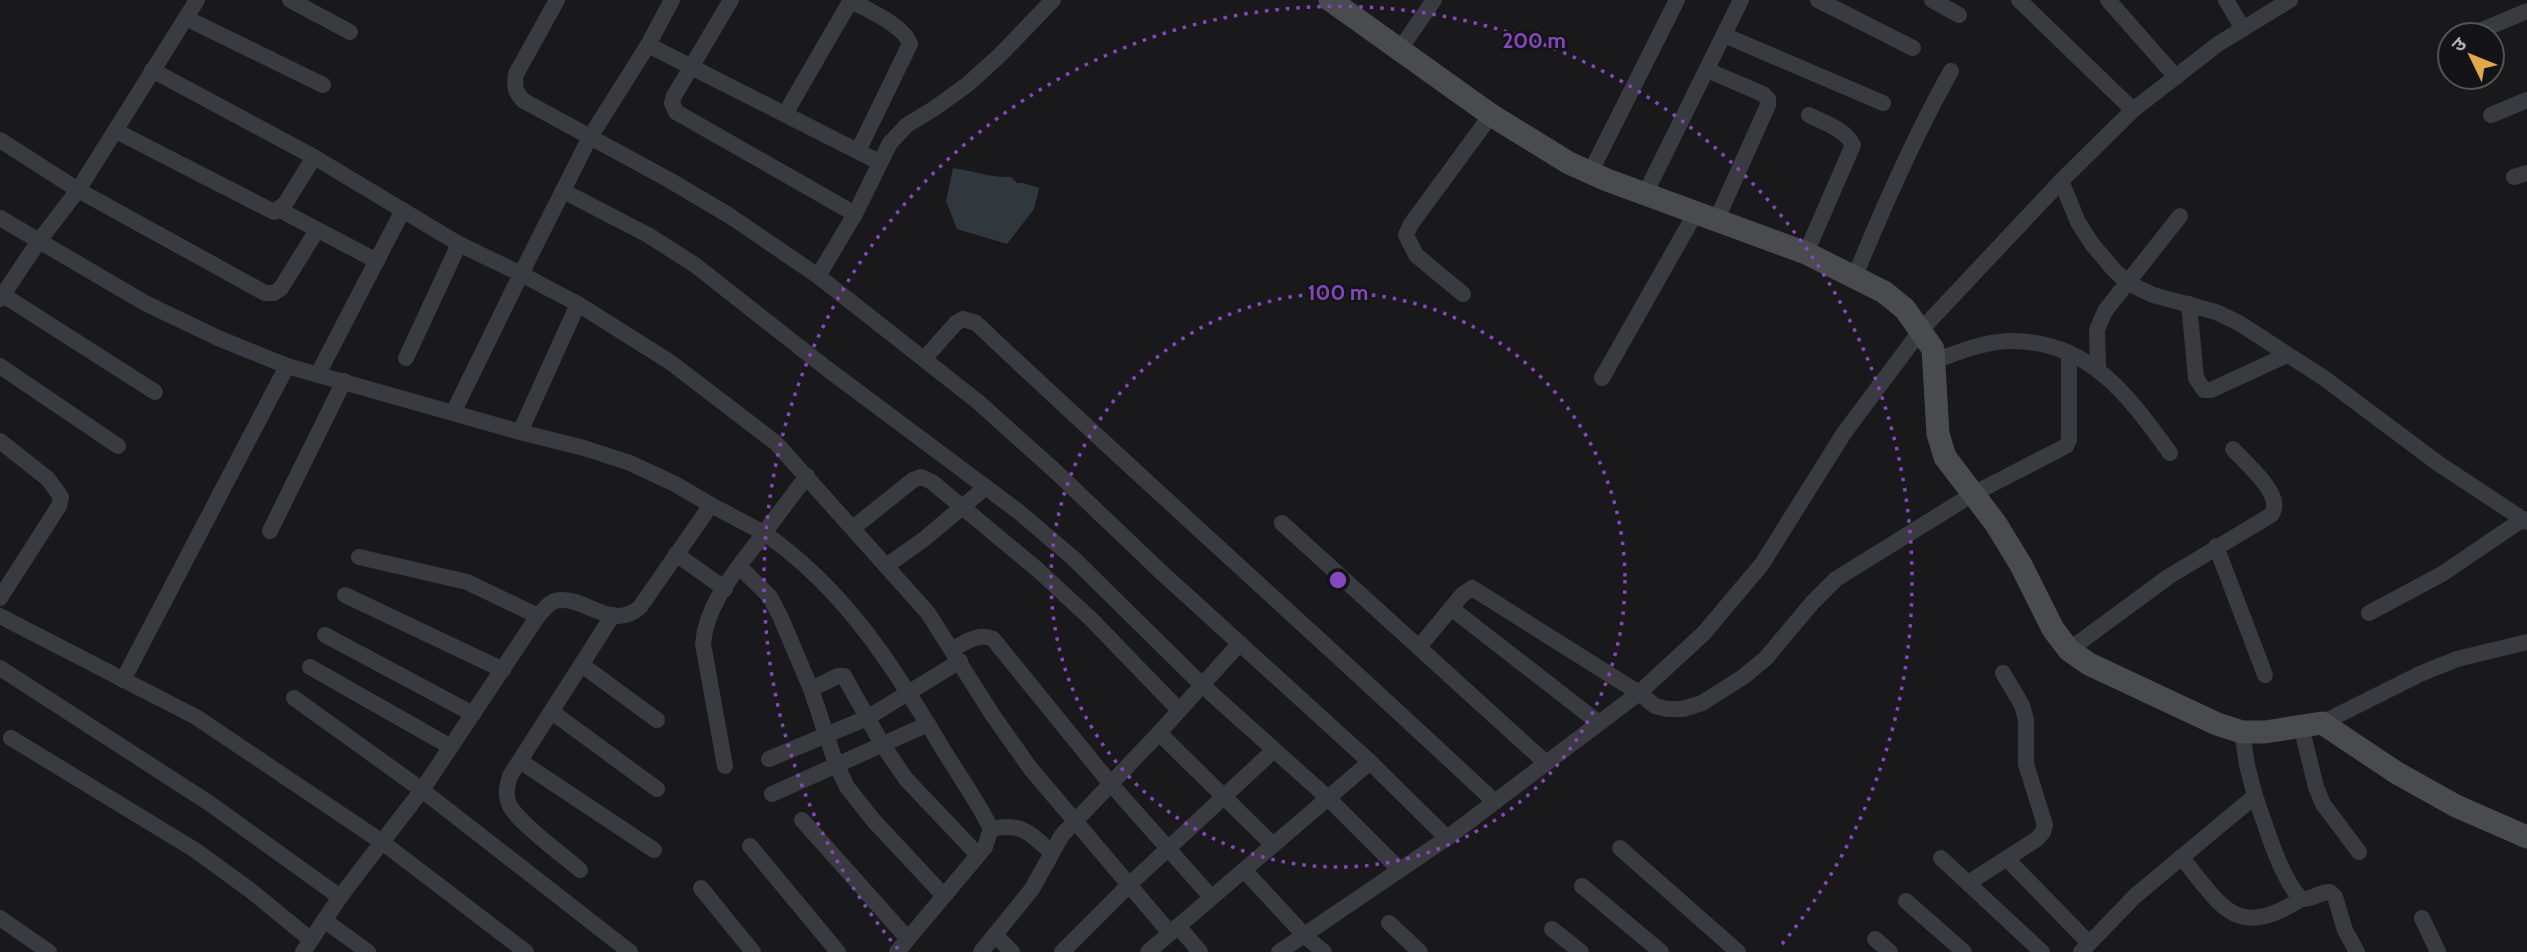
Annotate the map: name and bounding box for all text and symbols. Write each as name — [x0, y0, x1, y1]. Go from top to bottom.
north arrow — [2436, 21, 2506, 91]
text: 200 m — [1502, 28, 1566, 53]
text: उ — [2447, 32, 2472, 57]
text: 100 m — [1308, 280, 1368, 305]
centre of rings — [1326, 568, 1350, 592]

